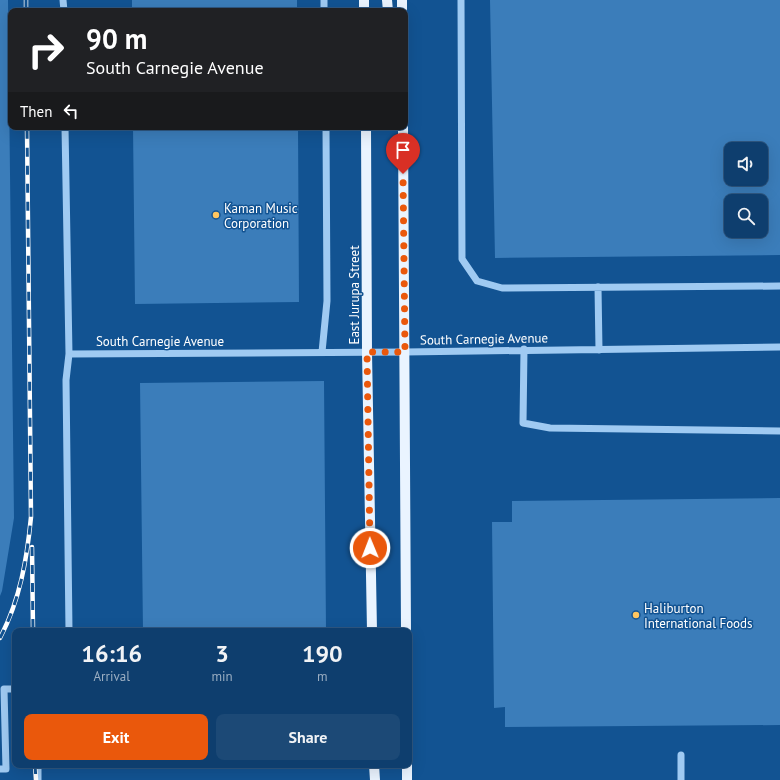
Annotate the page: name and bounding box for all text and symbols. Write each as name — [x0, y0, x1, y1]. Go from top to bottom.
text: 90 m — [86, 20, 147, 57]
icon: right — [20, 24, 72, 76]
text: South Carnegie Avenue — [86, 56, 264, 79]
icon: left — [60, 100, 82, 122]
text: Then — [20, 102, 52, 121]
pin — [386, 133, 420, 174]
icon: arrive — [392, 139, 414, 161]
map controls — [724, 142, 768, 238]
button: sound — [724, 142, 768, 186]
button: search — [724, 194, 768, 238]
place label: Kaman Music Corporation — [224, 200, 298, 232]
marker: Kaman Music Corporation — [211, 210, 221, 220]
street label: East Jurupa Street — [346, 245, 363, 345]
street label: South Carnegie Avenue — [420, 329, 548, 349]
street label: South Carnegie Avenue — [96, 333, 224, 350]
position arrow — [349, 527, 391, 569]
place label: Haliburton International Foods — [644, 600, 753, 632]
marker: Haliburton International Foods — [631, 610, 641, 620]
text: 16:16 — [81, 638, 142, 669]
text: 3 — [215, 638, 229, 669]
text: 190 — [302, 638, 343, 669]
text: Arrival — [94, 668, 130, 685]
text: min — [211, 668, 233, 685]
text: m — [317, 668, 328, 685]
button: Exit — [24, 714, 208, 760]
button: Share — [216, 714, 400, 760]

